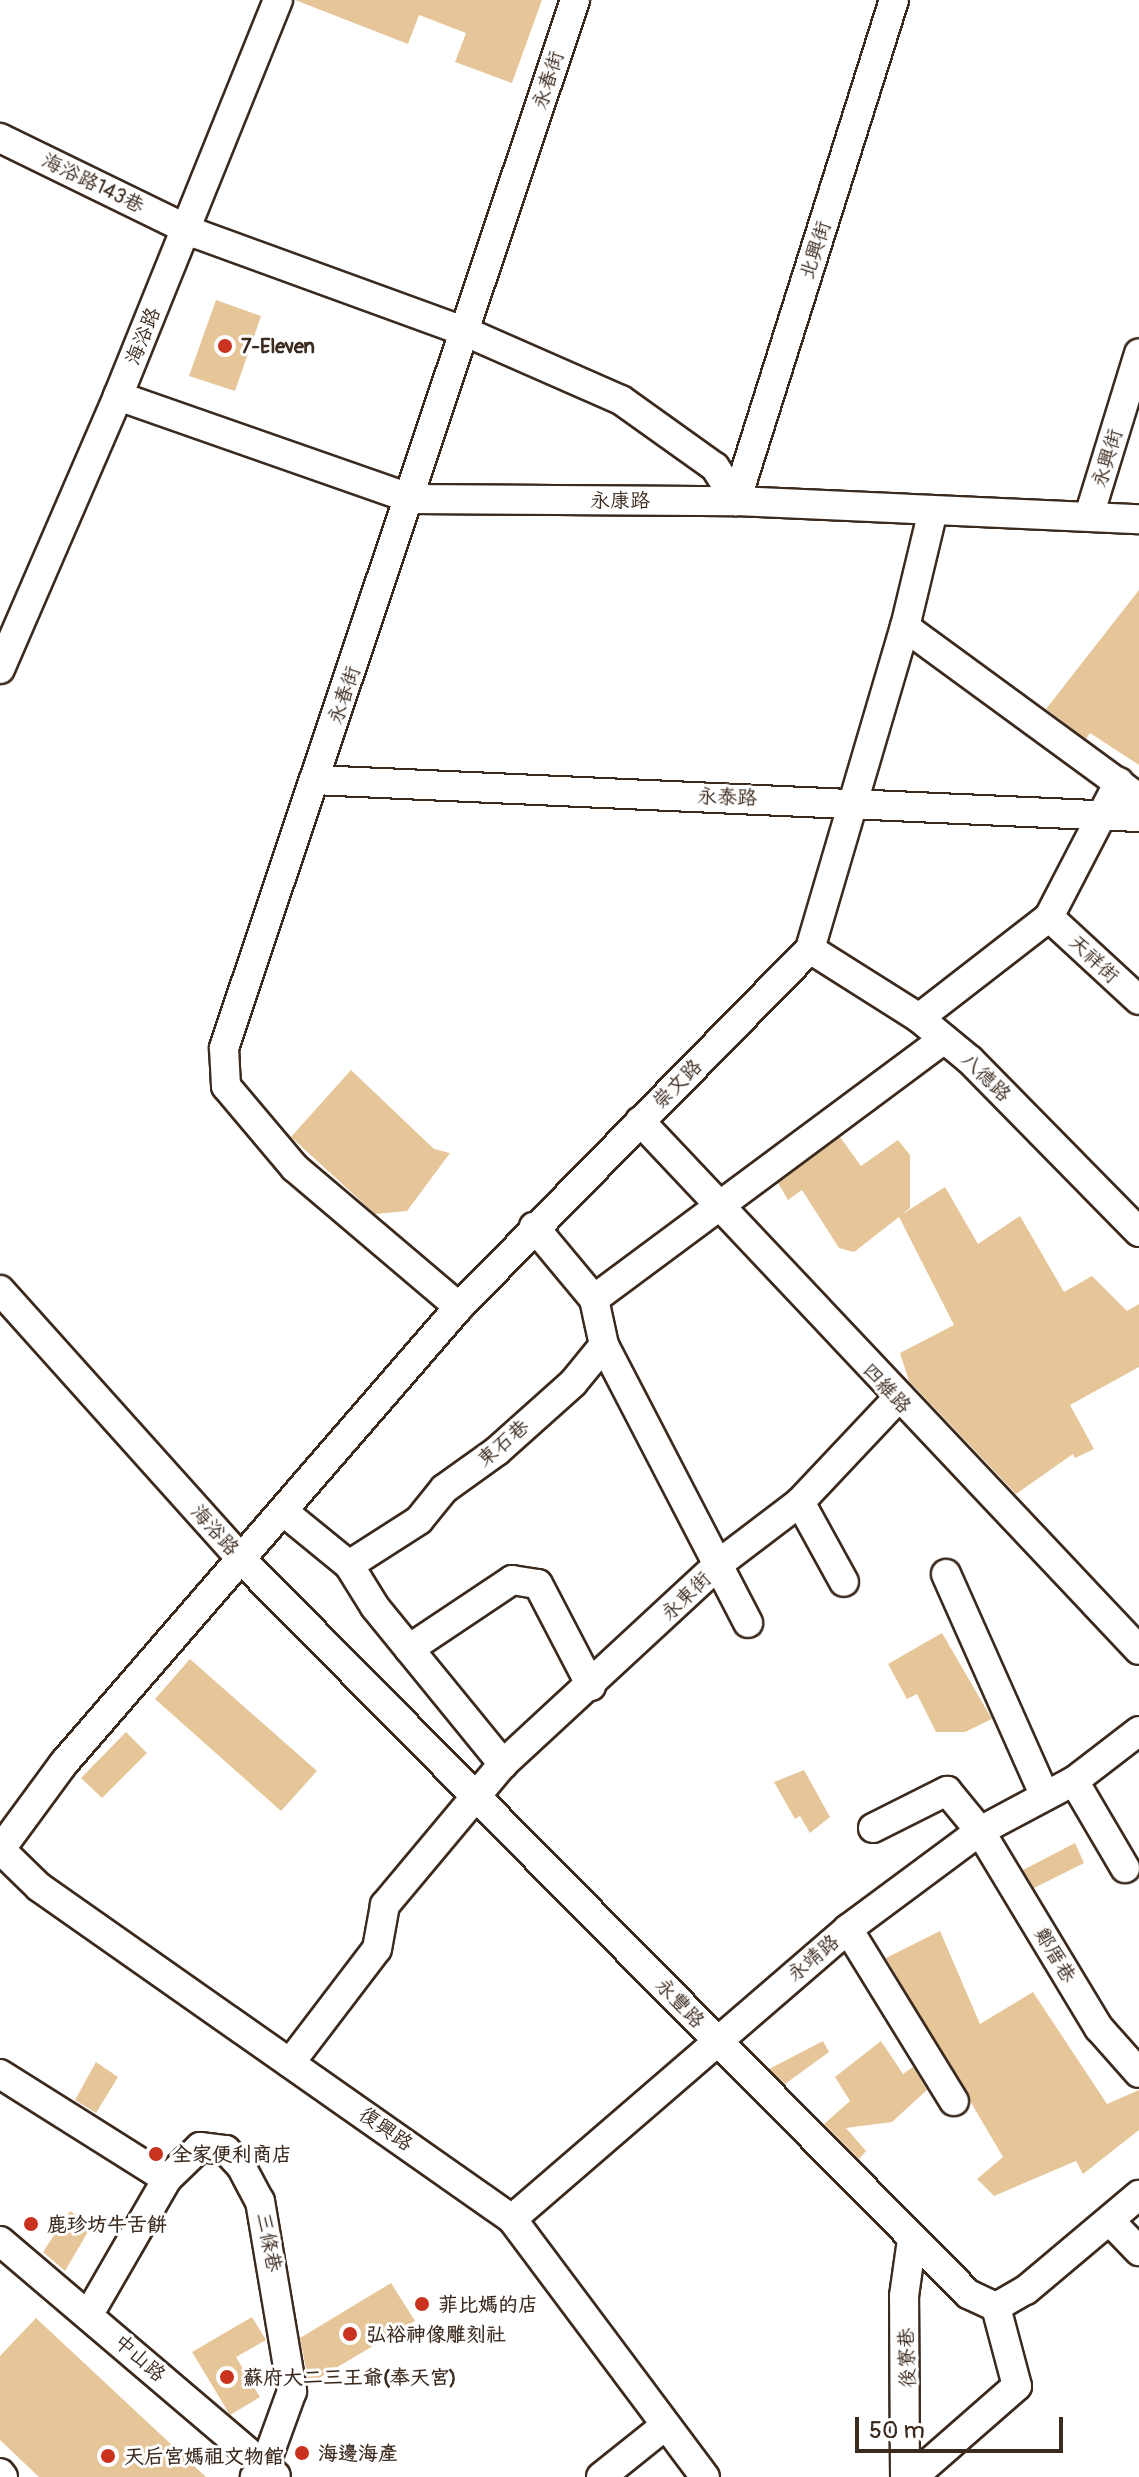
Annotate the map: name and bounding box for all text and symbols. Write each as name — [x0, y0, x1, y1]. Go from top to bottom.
street label: 永春街 — [527, 48, 569, 112]
street label: 海浴路143巷 — [38, 148, 148, 218]
street label: 北興街 — [794, 218, 836, 282]
street label: 海浴路 — [121, 304, 165, 368]
place label: 7-Eleven — [241, 334, 315, 358]
marker: 7-Eleven — [216, 337, 234, 355]
street label: 永興街 — [1087, 426, 1127, 490]
street label: 永康路 — [590, 488, 650, 512]
street label: 永春街 — [323, 663, 365, 727]
street label: 永泰路 — [697, 784, 757, 810]
street label: 天祥街 — [1064, 930, 1124, 988]
street label: 八德路 — [956, 1048, 1016, 1106]
street label: 崇文路 — [647, 1054, 707, 1114]
street label: 四維路 — [858, 1358, 916, 1418]
street label: 東石巷 — [472, 1415, 534, 1471]
street label: 海浴路 — [186, 1500, 244, 1560]
street label: 永東街 — [656, 1567, 716, 1625]
street label: 鄭厝巷 — [1029, 1923, 1081, 1987]
street label: 永靖路 — [782, 1930, 844, 1986]
street label: 永豐路 — [651, 1973, 709, 2033]
street label: 復興路 — [355, 2102, 417, 2156]
place label: 全家便利商店 — [172, 2142, 292, 2166]
marker: 全家便利商店 — [147, 2145, 165, 2163]
street label: 三條巷 — [251, 2210, 287, 2274]
place label: 鹿珍坊牛舌餅 — [47, 2212, 167, 2236]
marker: 鹿珍坊牛舌餅 — [22, 2215, 40, 2233]
place label: 菲比媽的店 — [438, 2292, 538, 2316]
marker: 菲比媽的店 — [413, 2295, 431, 2313]
place label: 弘裕神像雕刻社 — [366, 2322, 506, 2346]
marker: 弘裕神像雕刻社 — [341, 2325, 359, 2343]
street label: 後寮巷 — [894, 2328, 920, 2388]
street label: 中山路 — [109, 2329, 171, 2387]
place label: 蘇府大二三王爺(奉天宮) — [243, 2365, 456, 2389]
marker: 蘇府大二三王爺(奉天宮) — [218, 2368, 236, 2386]
scale bar — [859, 2401, 1067, 2451]
text: 50 m — [869, 2416, 925, 2445]
place label: 海邊海產 — [318, 2441, 398, 2465]
place label: 天后宮媽祖文物館 — [124, 2444, 284, 2468]
marker: 海邊海產 — [293, 2444, 311, 2462]
marker: 天后宮媽祖文物館 — [99, 2447, 117, 2465]

